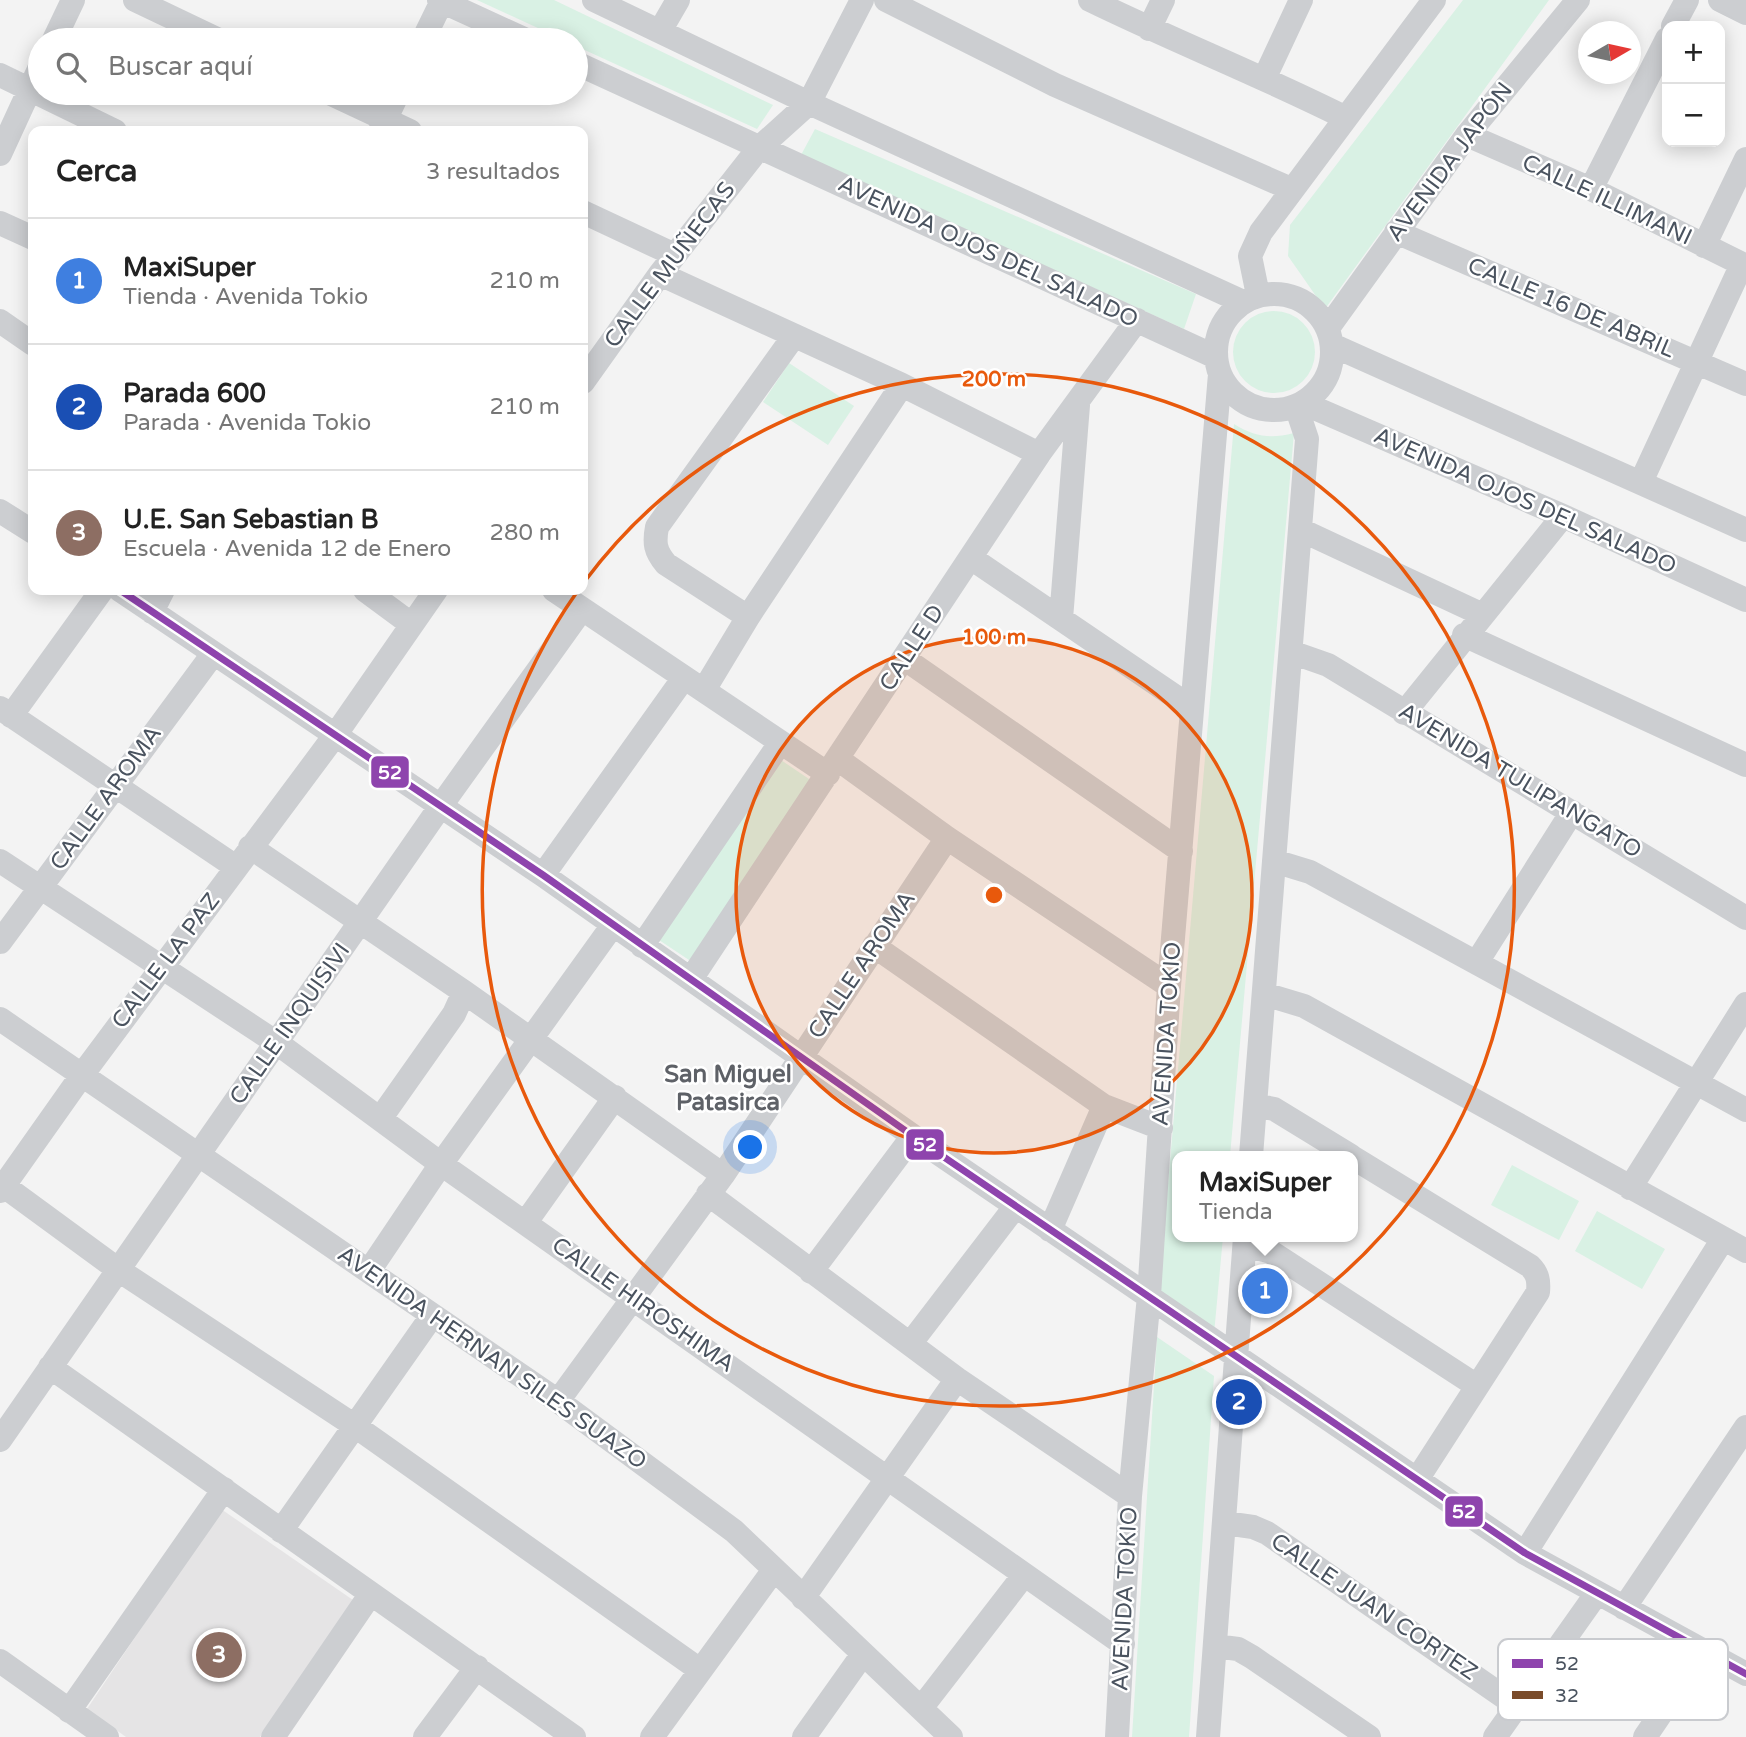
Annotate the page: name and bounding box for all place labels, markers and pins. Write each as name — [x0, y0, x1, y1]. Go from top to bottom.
centre of rings — [982, 883, 1006, 907]
pin: 1 — [1242, 1265, 1288, 1317]
pin: 2 — [1216, 1376, 1262, 1428]
pin: 3 — [196, 1629, 242, 1681]

